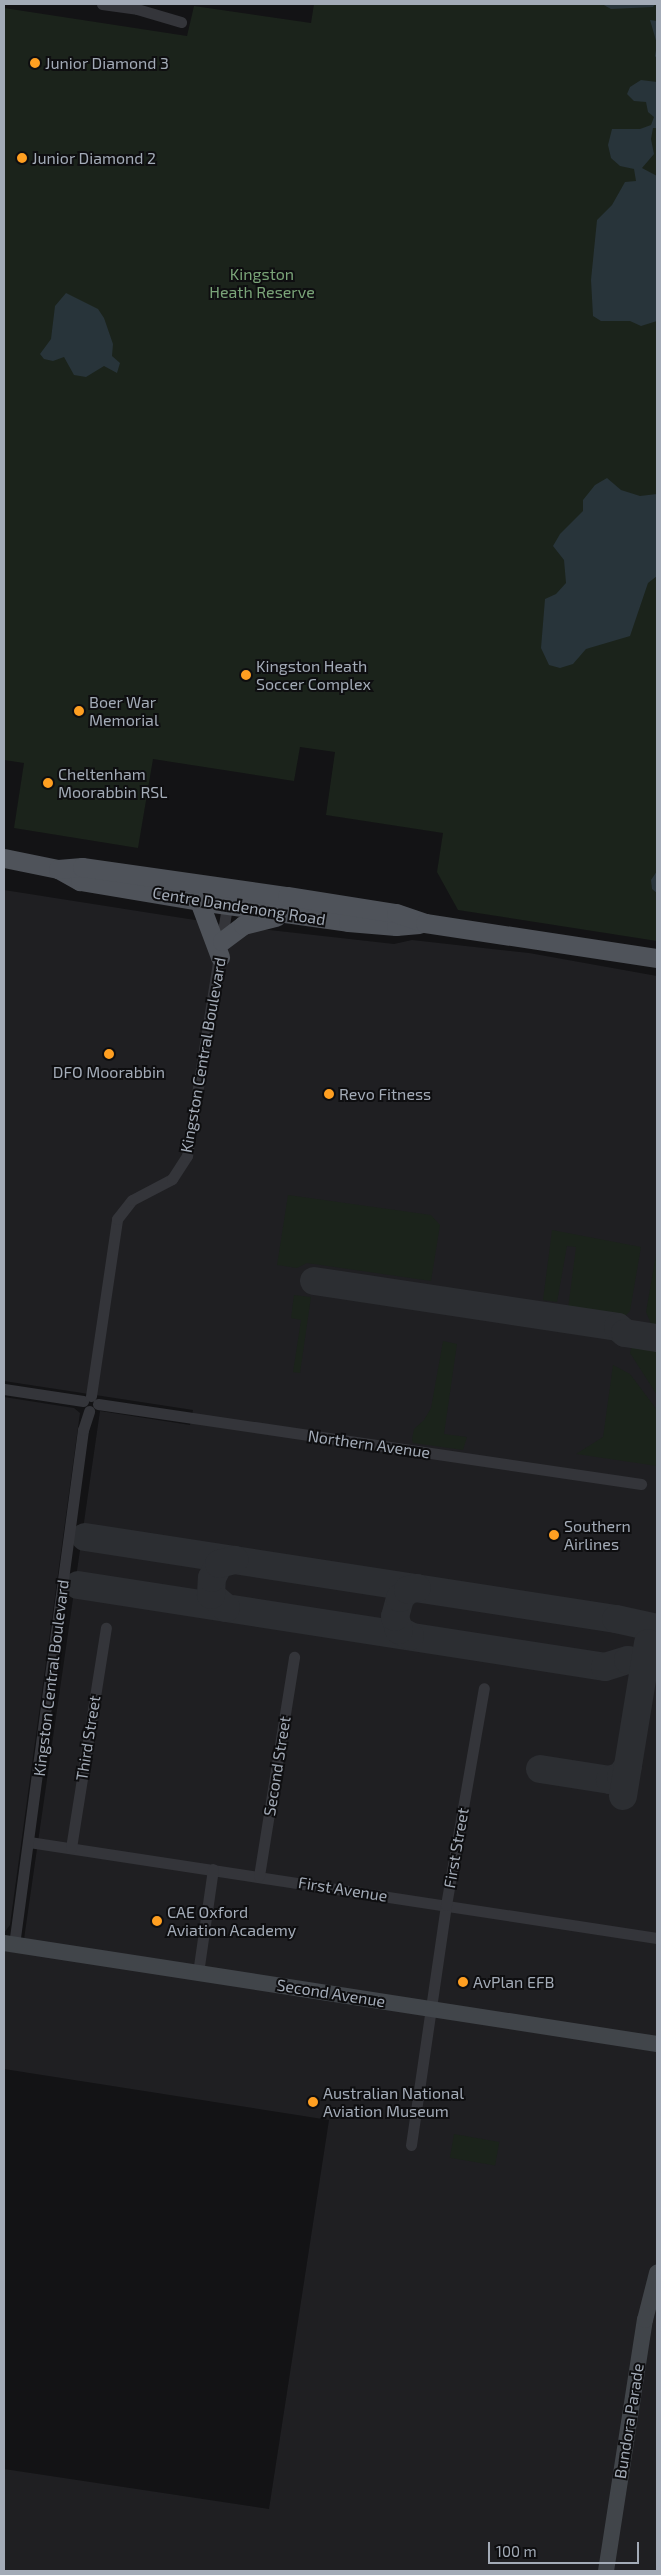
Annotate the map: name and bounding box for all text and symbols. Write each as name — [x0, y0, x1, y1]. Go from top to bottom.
place label: Junior Diamond 3 — [45, 53, 169, 73]
marker: Junior Diamond 3 — [29, 57, 41, 69]
place label: Junior Diamond 2 — [32, 148, 156, 168]
marker: Junior Diamond 2 — [16, 152, 28, 164]
park label: Kingston Heath Reserve — [209, 264, 315, 302]
place label: Kingston Heath Soccer Complex — [256, 656, 371, 694]
marker: Kingston Heath Soccer Complex — [240, 669, 252, 681]
place label: Boer War Memorial — [89, 692, 159, 730]
marker: Boer War Memorial — [73, 705, 85, 717]
place label: Cheltenham Moorabbin RSL — [58, 764, 168, 802]
marker: Cheltenham Moorabbin RSL — [42, 777, 54, 789]
street label: Centre Dandenong Road — [151, 883, 327, 929]
street label: Kingston Central Boulevard — [176, 956, 230, 1154]
marker: DFO Moorabbin — [103, 1048, 115, 1060]
place label: DFO Moorabbin — [53, 1062, 165, 1082]
place label: Revo Fitness — [339, 1084, 431, 1104]
marker: Revo Fitness — [323, 1088, 335, 1100]
street label: Northern Avenue — [306, 1426, 432, 1462]
place label: Southern Airlines — [564, 1516, 631, 1554]
marker: Southern Airlines — [548, 1529, 560, 1541]
street label: Kingston Central Boulevard — [29, 1578, 73, 1778]
street label: Third Street — [72, 1694, 104, 1782]
street label: Second Street — [260, 1715, 294, 1817]
street label: First Street — [439, 1806, 473, 1890]
street label: First Avenue — [297, 1872, 389, 1906]
place label: CAE Oxford Aviation Academy — [167, 1902, 297, 1940]
marker: CAE Oxford Aviation Academy — [151, 1915, 163, 1927]
place label: AvPlan EFB — [473, 1972, 554, 1992]
street label: Second Avenue — [275, 1975, 387, 2011]
marker: AvPlan EFB — [457, 1976, 469, 1988]
place label: Australian National Aviation Museum — [323, 2083, 464, 2121]
marker: Australian National Aviation Museum — [307, 2096, 319, 2108]
street label: Bundora Parade — [610, 2362, 648, 2480]
scale bar — [491, 2532, 642, 2564]
text: 100 m — [496, 2542, 537, 2560]

